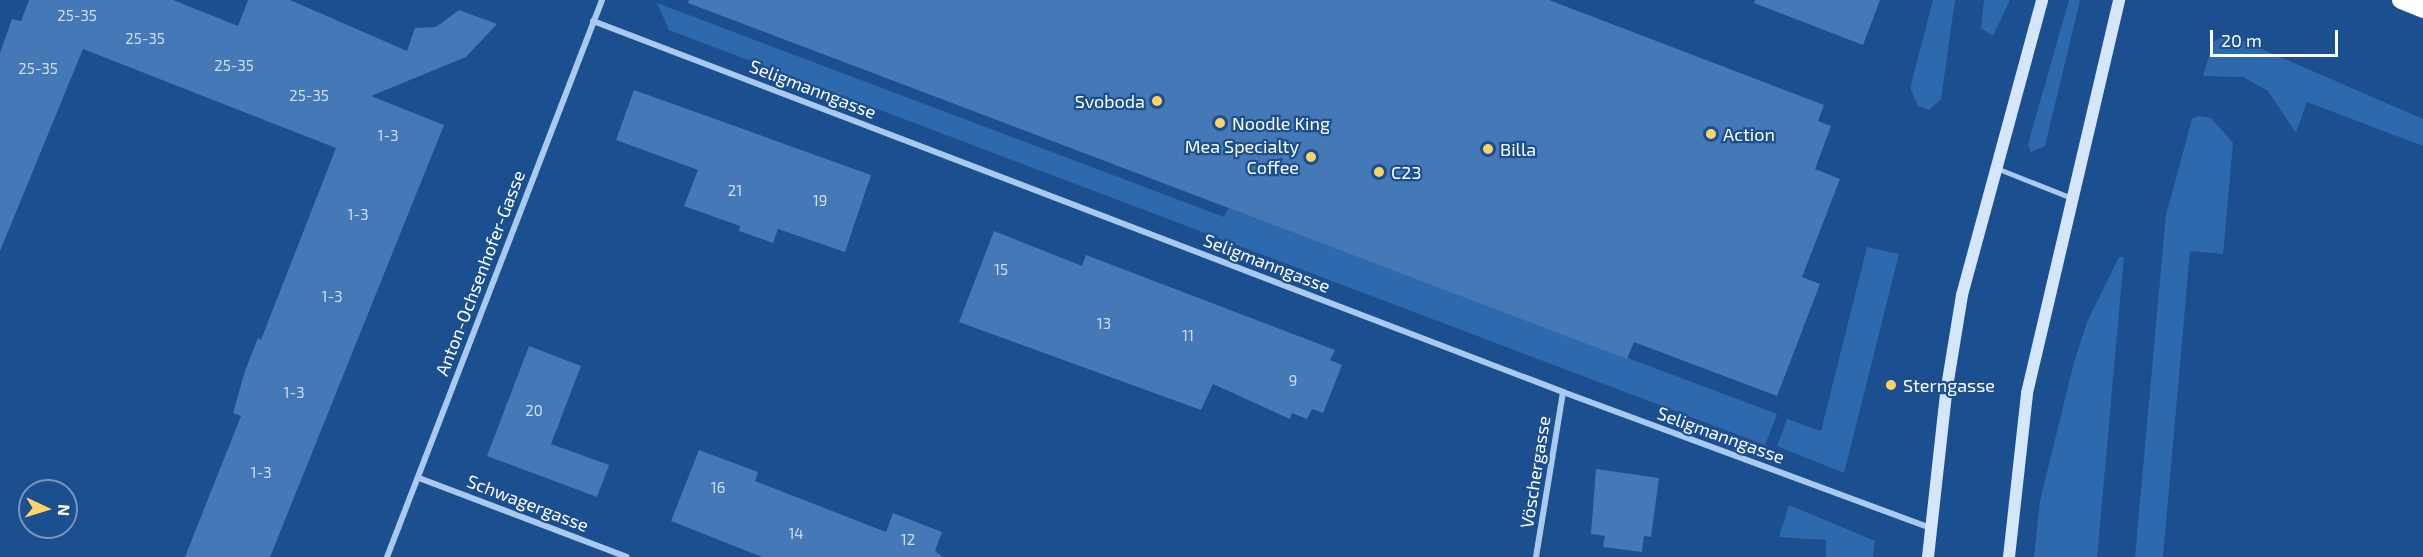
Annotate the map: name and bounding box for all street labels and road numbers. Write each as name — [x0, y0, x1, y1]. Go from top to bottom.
street label: Seligmanngasse — [747, 55, 879, 123]
street label: Anton-Ochsenhofer-Gasse — [431, 167, 529, 379]
street label: Seligmanngasse — [1201, 229, 1333, 297]
street label: Seligmanngasse — [1654, 402, 1788, 468]
street label: Vöschergasse — [1515, 414, 1555, 530]
street label: Schwagergasse — [464, 470, 592, 536]

